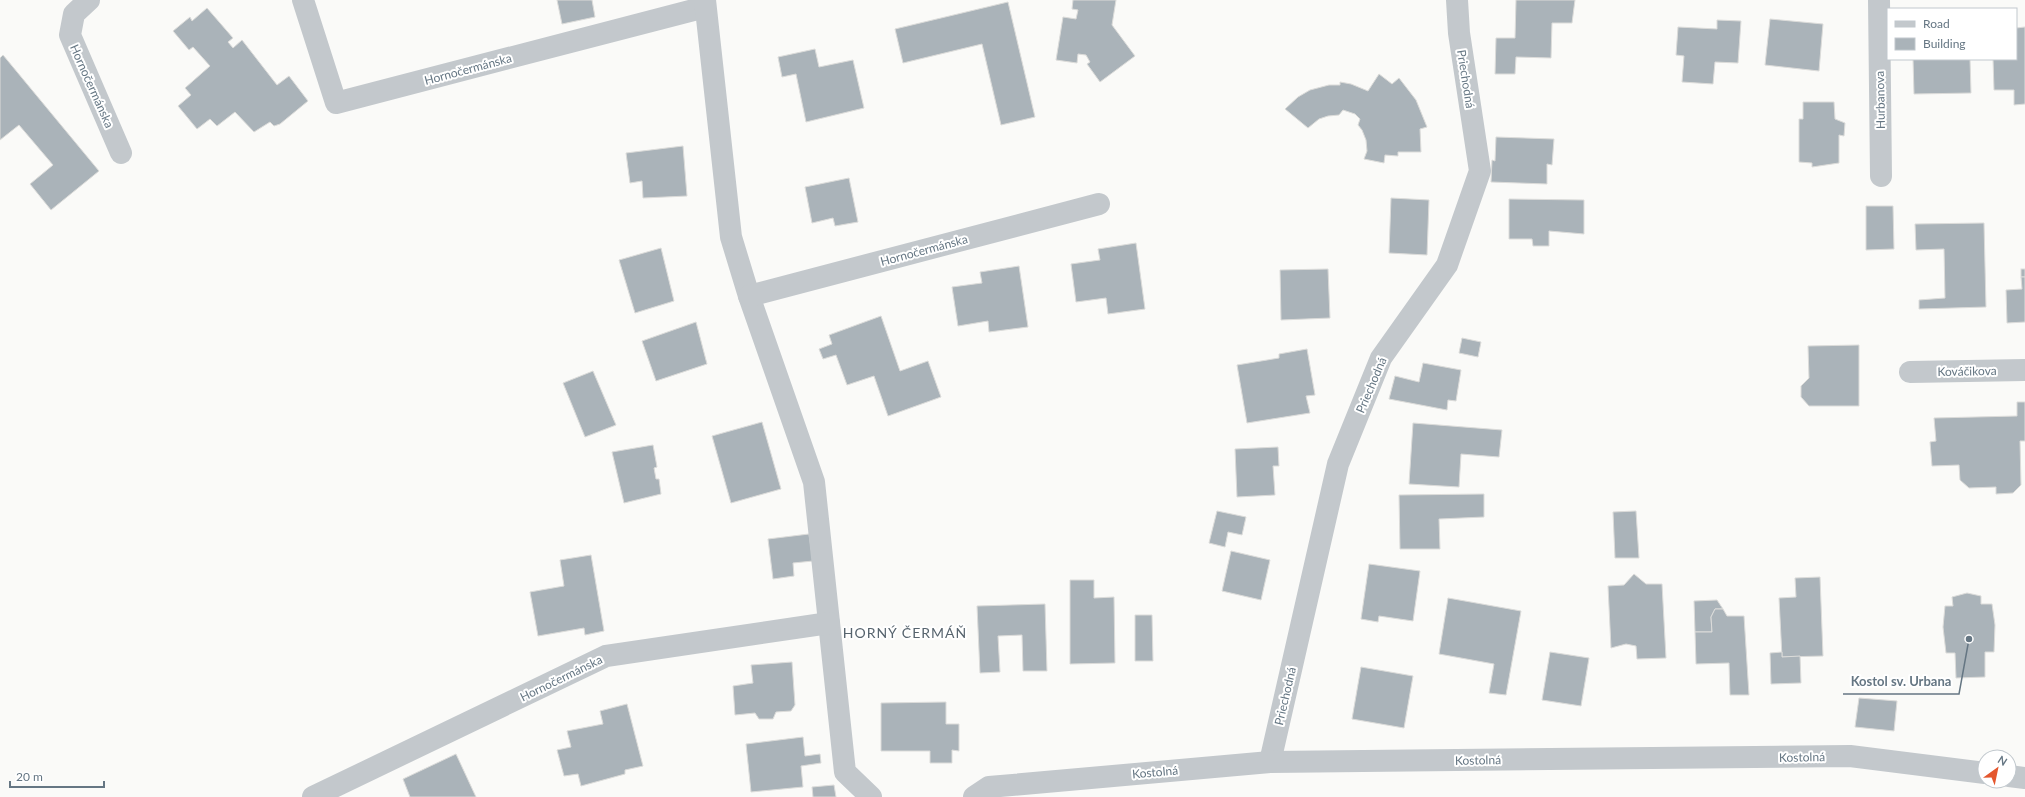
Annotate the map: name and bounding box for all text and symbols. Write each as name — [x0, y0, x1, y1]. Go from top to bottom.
legend — [1887, 8, 2017, 60]
text: Road — [1923, 16, 1950, 31]
text: Building — [1923, 36, 1966, 51]
street label: Hornočermánska — [67, 42, 117, 130]
street label: Priechodná — [1454, 49, 1478, 109]
street label: Hornočermánska — [423, 50, 513, 88]
street label: Hurbanova — [1872, 71, 1888, 129]
street label: Hornočermánska — [879, 231, 969, 269]
street label: Priechodná — [1353, 355, 1389, 415]
street label: Kováčikova — [1937, 363, 1997, 379]
district label: HORNÝ ČERMÁŇ — [843, 624, 967, 641]
street label: Hornočermánska — [517, 652, 605, 704]
street label: Priechodná — [1271, 665, 1299, 727]
callout: Kostol sv. Urbana — [1843, 669, 1959, 694]
text: Kostol sv. Urbana — [1851, 673, 1951, 689]
street label: Kostolná — [1779, 749, 1825, 765]
north arrow — [1977, 749, 2017, 789]
street label: Kostolná — [1455, 752, 1501, 768]
text: N — [1996, 752, 2010, 768]
scale bar — [10, 763, 104, 789]
street label: Kostolná — [1131, 763, 1179, 781]
text: 20 m — [16, 769, 43, 784]

